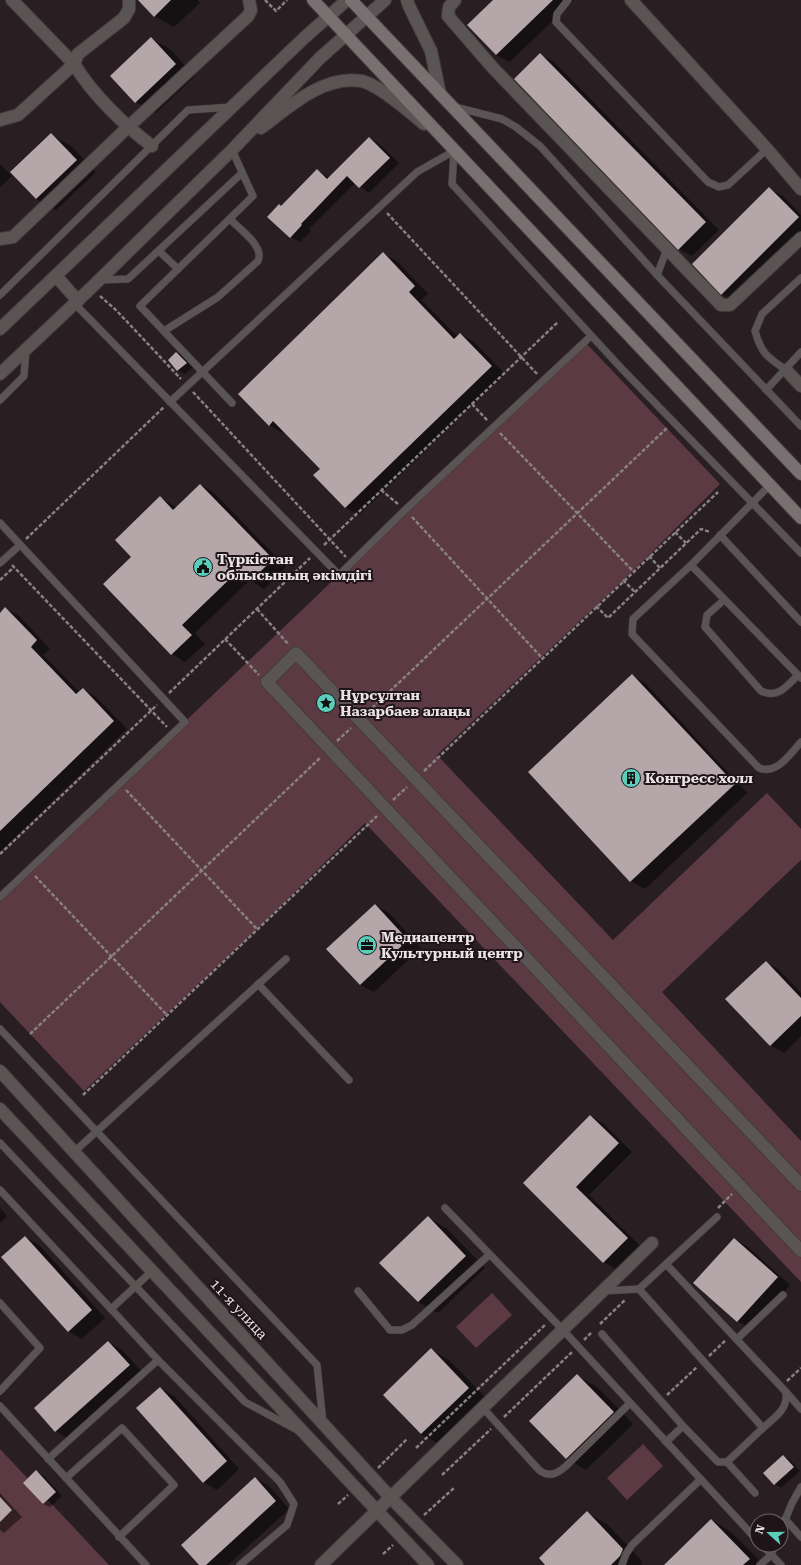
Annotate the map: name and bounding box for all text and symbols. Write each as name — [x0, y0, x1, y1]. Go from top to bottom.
place label: Түркістан облысының әкімдігі — [217, 551, 372, 583]
public building icon: Түркістан облысының әкімдігі — [192, 556, 214, 578]
place label: Нұрсұлтан Назарбаев алаңы — [340, 687, 471, 719]
place icon: Нұрсұлтан Назарбаев алаңы — [315, 692, 337, 714]
building icon: Конгресс холл — [620, 767, 642, 789]
place label: Конгресс холл — [645, 770, 753, 786]
place label: Медиацентр Культурный центр — [381, 929, 523, 961]
office icon: Медиацентр Культурный центр — [356, 934, 378, 956]
street label: 11-я улица — [207, 1276, 271, 1343]
north arrow — [749, 1513, 789, 1553]
text: N — [753, 1523, 768, 1536]

